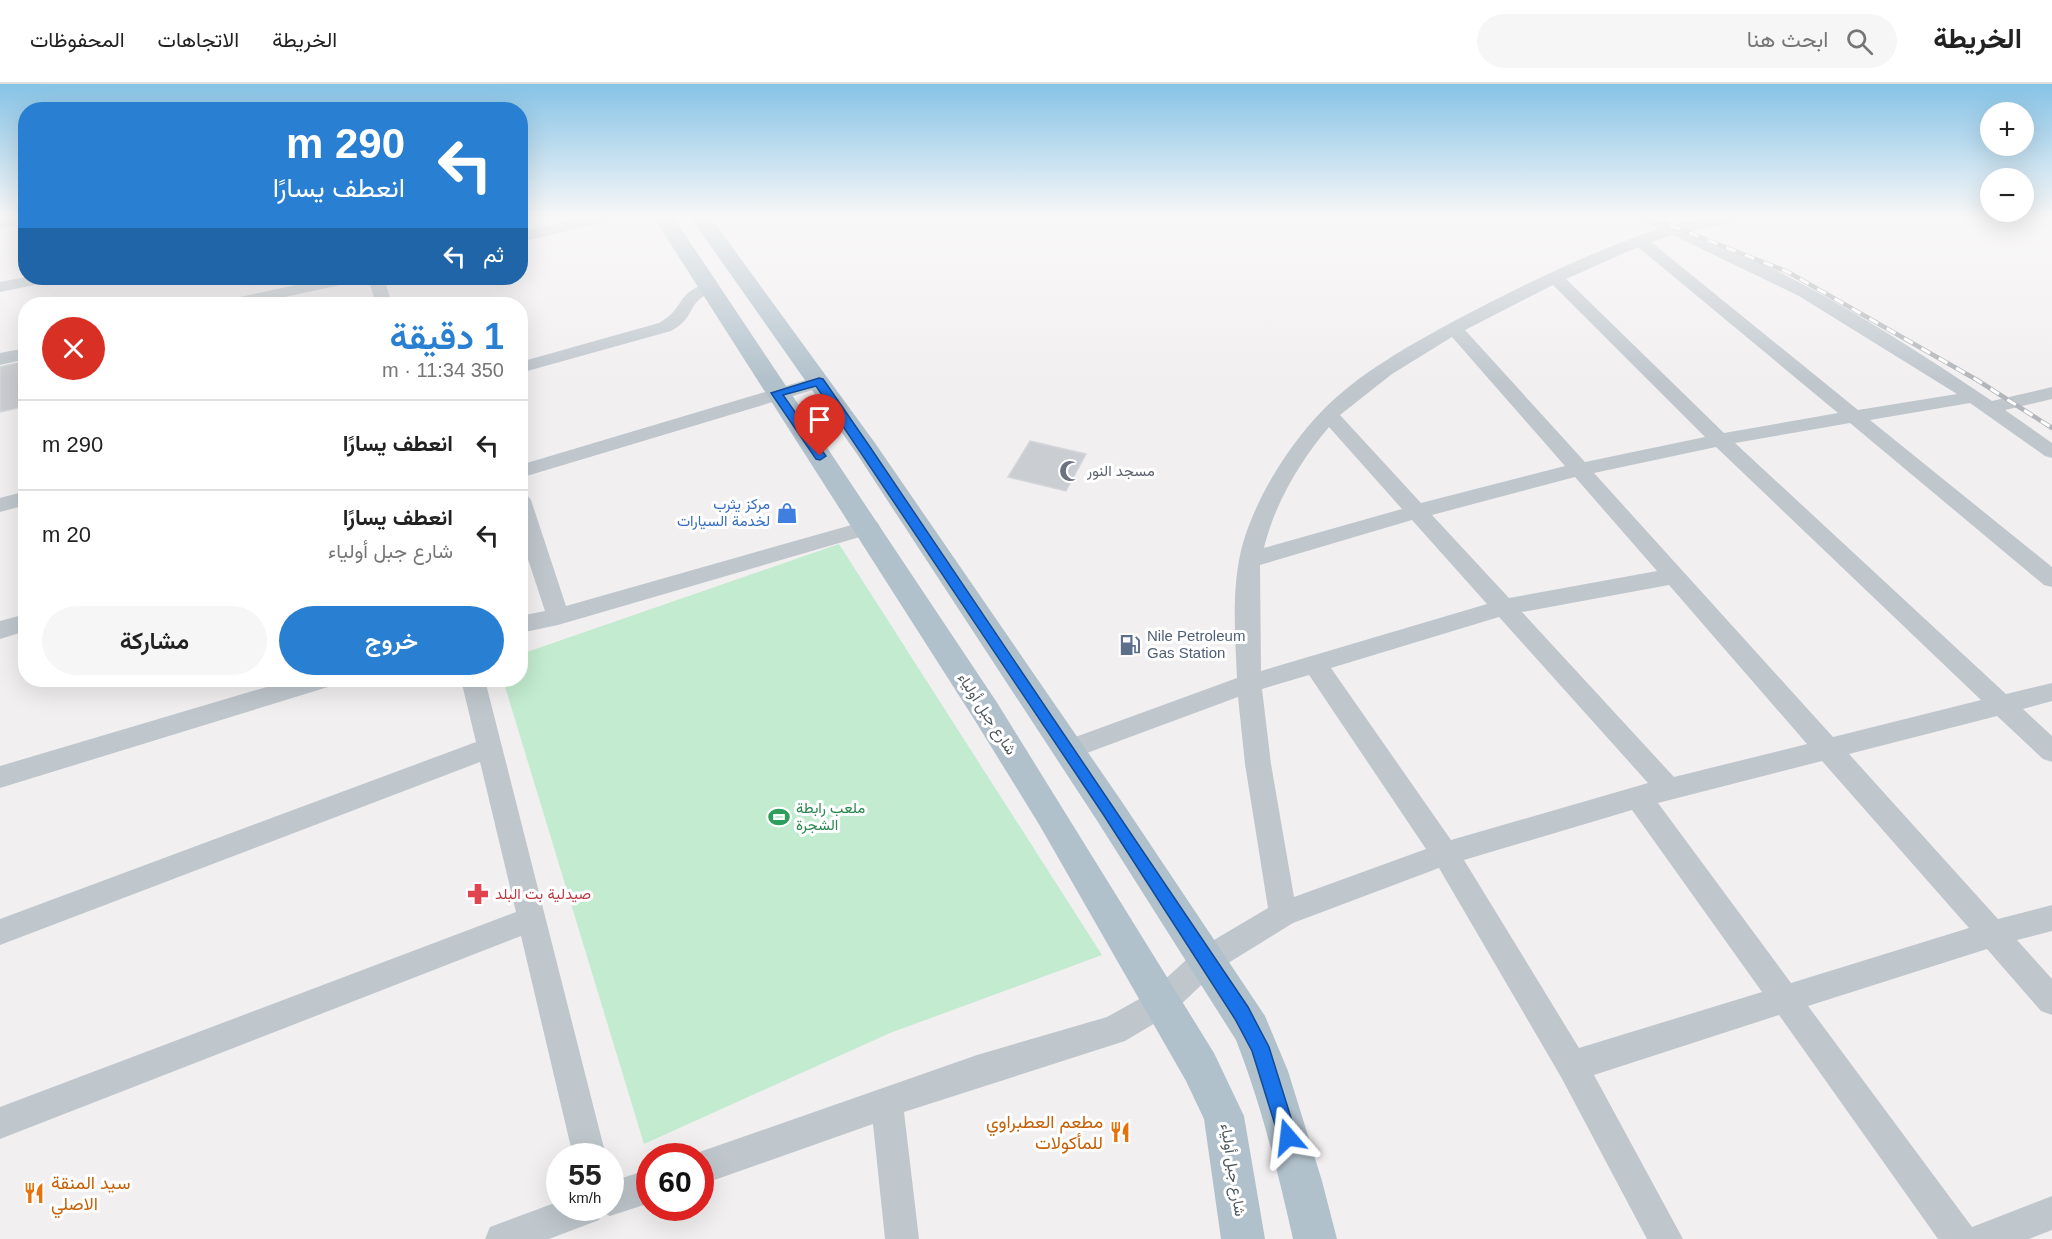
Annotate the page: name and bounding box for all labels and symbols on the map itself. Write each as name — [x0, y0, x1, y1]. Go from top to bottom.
pin — [794, 394, 845, 456]
mosque icon: مسجد النور — [1058, 459, 1082, 483]
place label: مسجد النور — [1086, 462, 1155, 480]
place label: مركز يثرب لخدمة السيارات — [677, 495, 770, 530]
shop icon: مركز يثرب لخدمة السيارات — [775, 501, 799, 525]
place label: Nile Petroleum Gas Station — [1147, 627, 1245, 661]
fuel station icon: Nile Petroleum Gas Station — [1118, 633, 1142, 657]
street label: شارع جبل أولياء — [952, 670, 1020, 759]
place label: ملعب رابطة الشجرة — [796, 799, 865, 834]
sports icon: ملعب رابطة الشجرة — [767, 805, 791, 829]
pharmacy icon: صيدلية بت البلد — [466, 882, 490, 906]
place label: صيدلية بت البلد — [495, 885, 591, 903]
position arrow — [1256, 1105, 1320, 1169]
place label: مطعم العطبراوي للمأكولات — [986, 1112, 1103, 1154]
restaurant icon: مطعم العطبراوي للمأكولات — [1108, 1120, 1132, 1144]
street label: شارع جبل أولياء — [1215, 1122, 1249, 1218]
speed limit sign: 60 — [636, 1143, 714, 1221]
place label: سيد المنقة الاصلي — [51, 1173, 130, 1219]
restaurant icon: سيد المنقة الاصلي — [22, 1181, 46, 1205]

